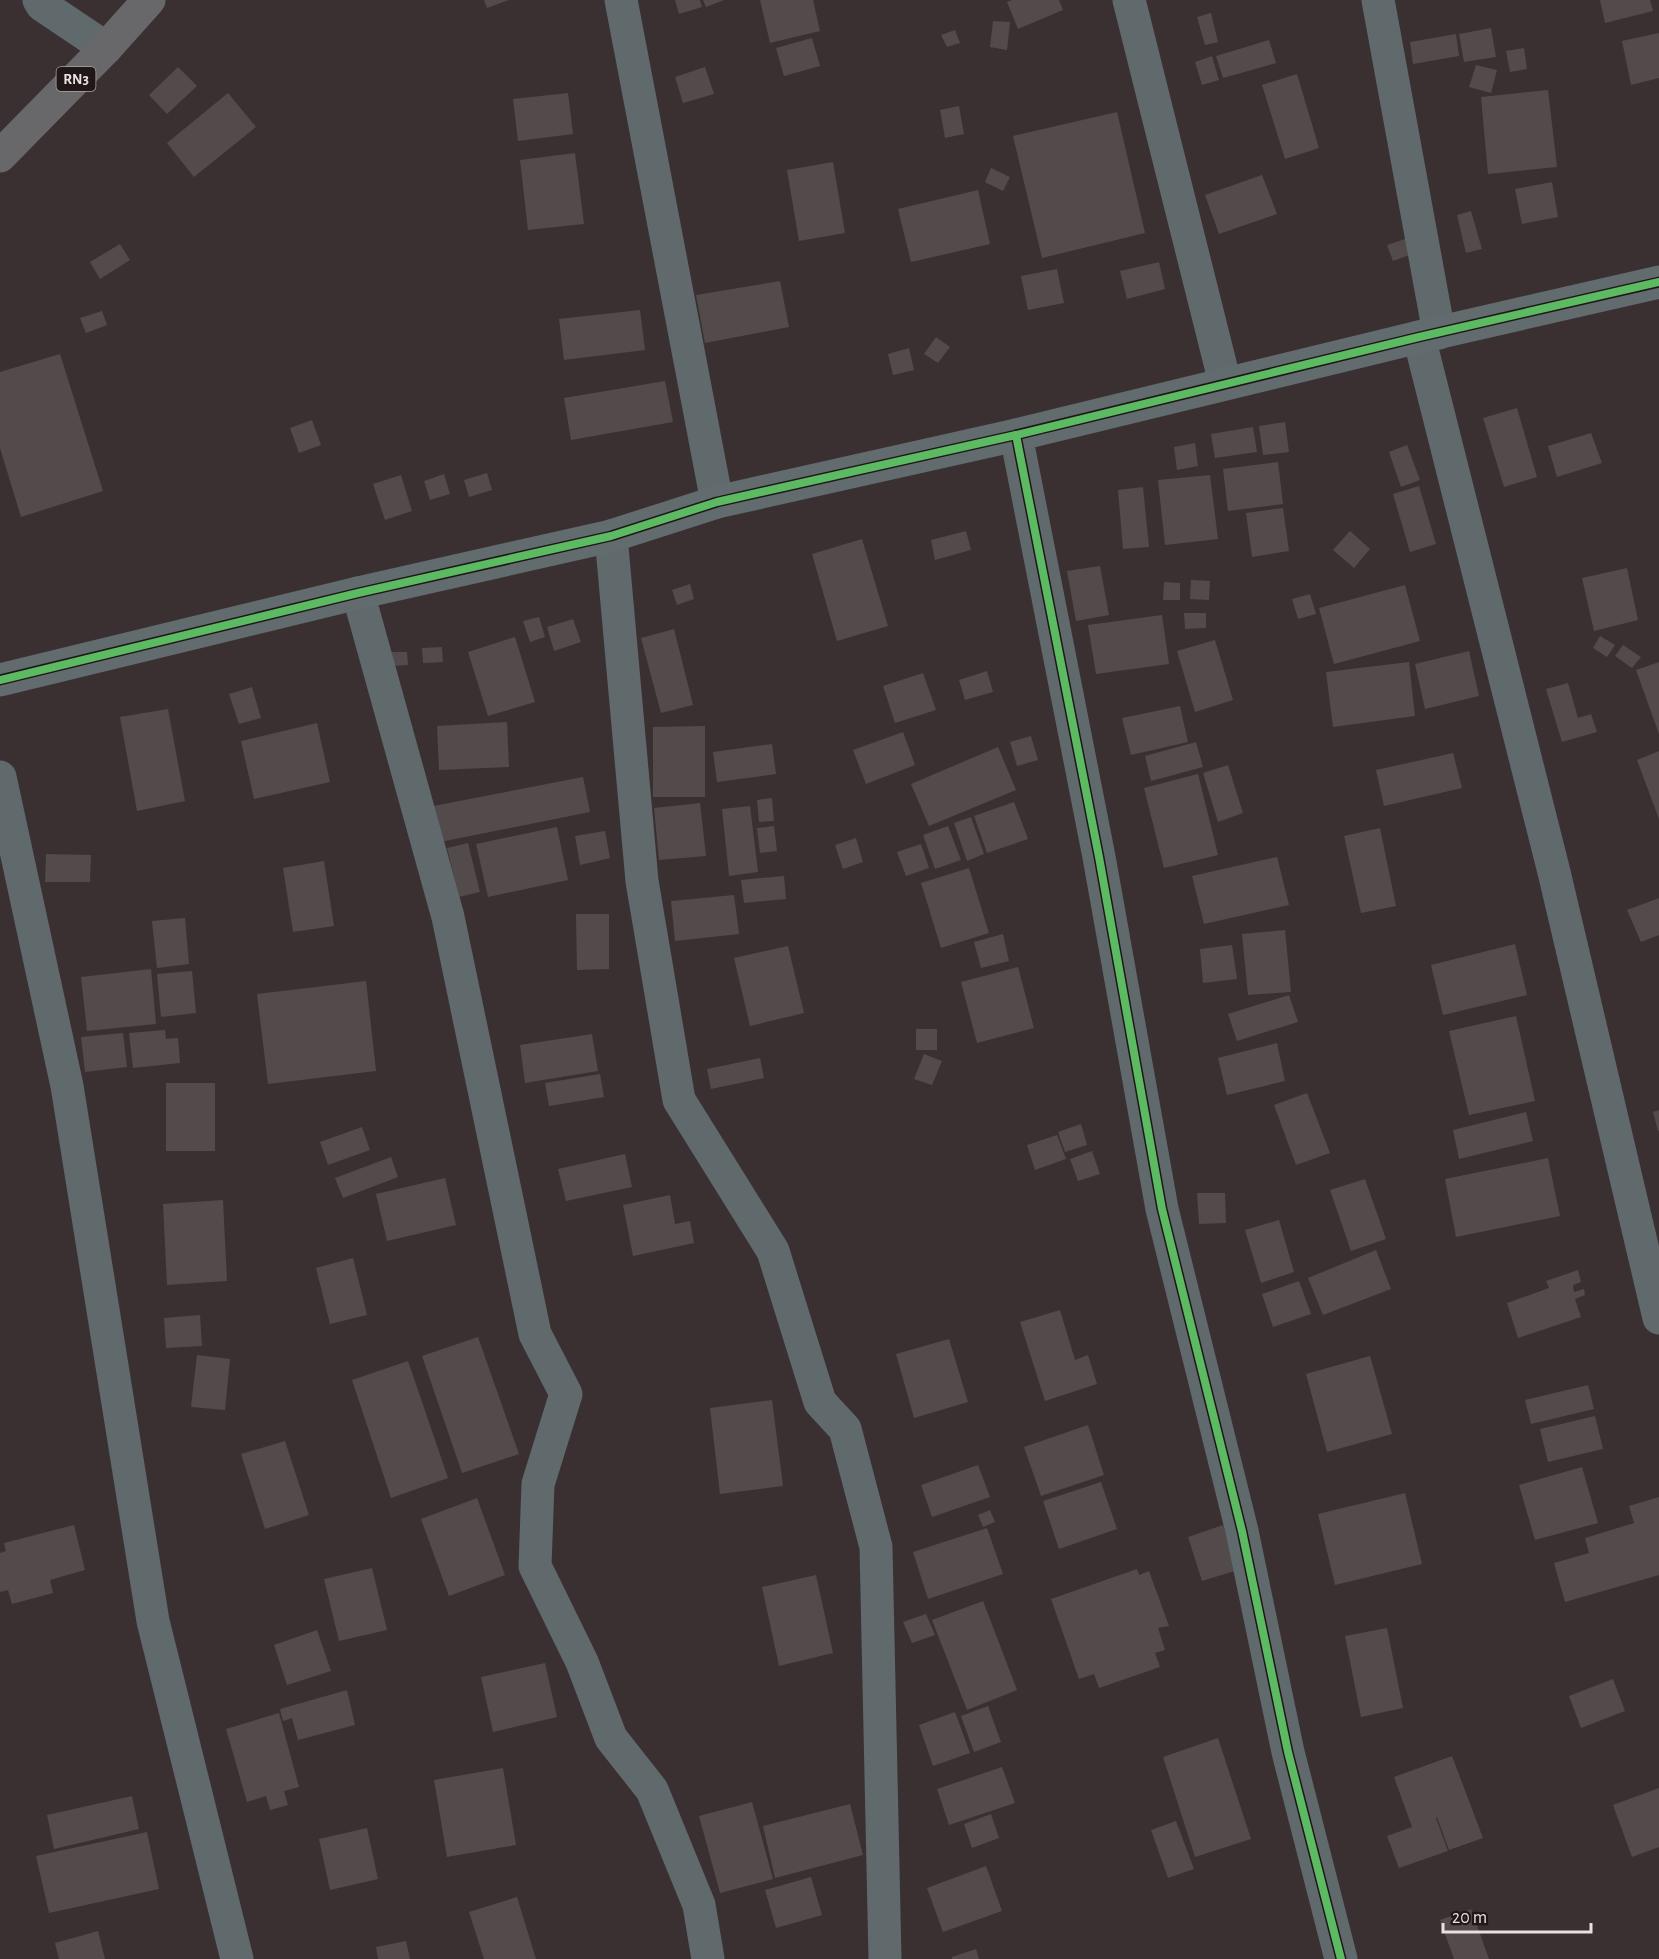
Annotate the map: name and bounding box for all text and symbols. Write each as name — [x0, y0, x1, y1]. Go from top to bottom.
road number: RN3 — [56, 67, 96, 91]
scale bar — [1443, 1896, 1592, 1934]
text: 20 m — [1452, 1909, 1487, 1927]

